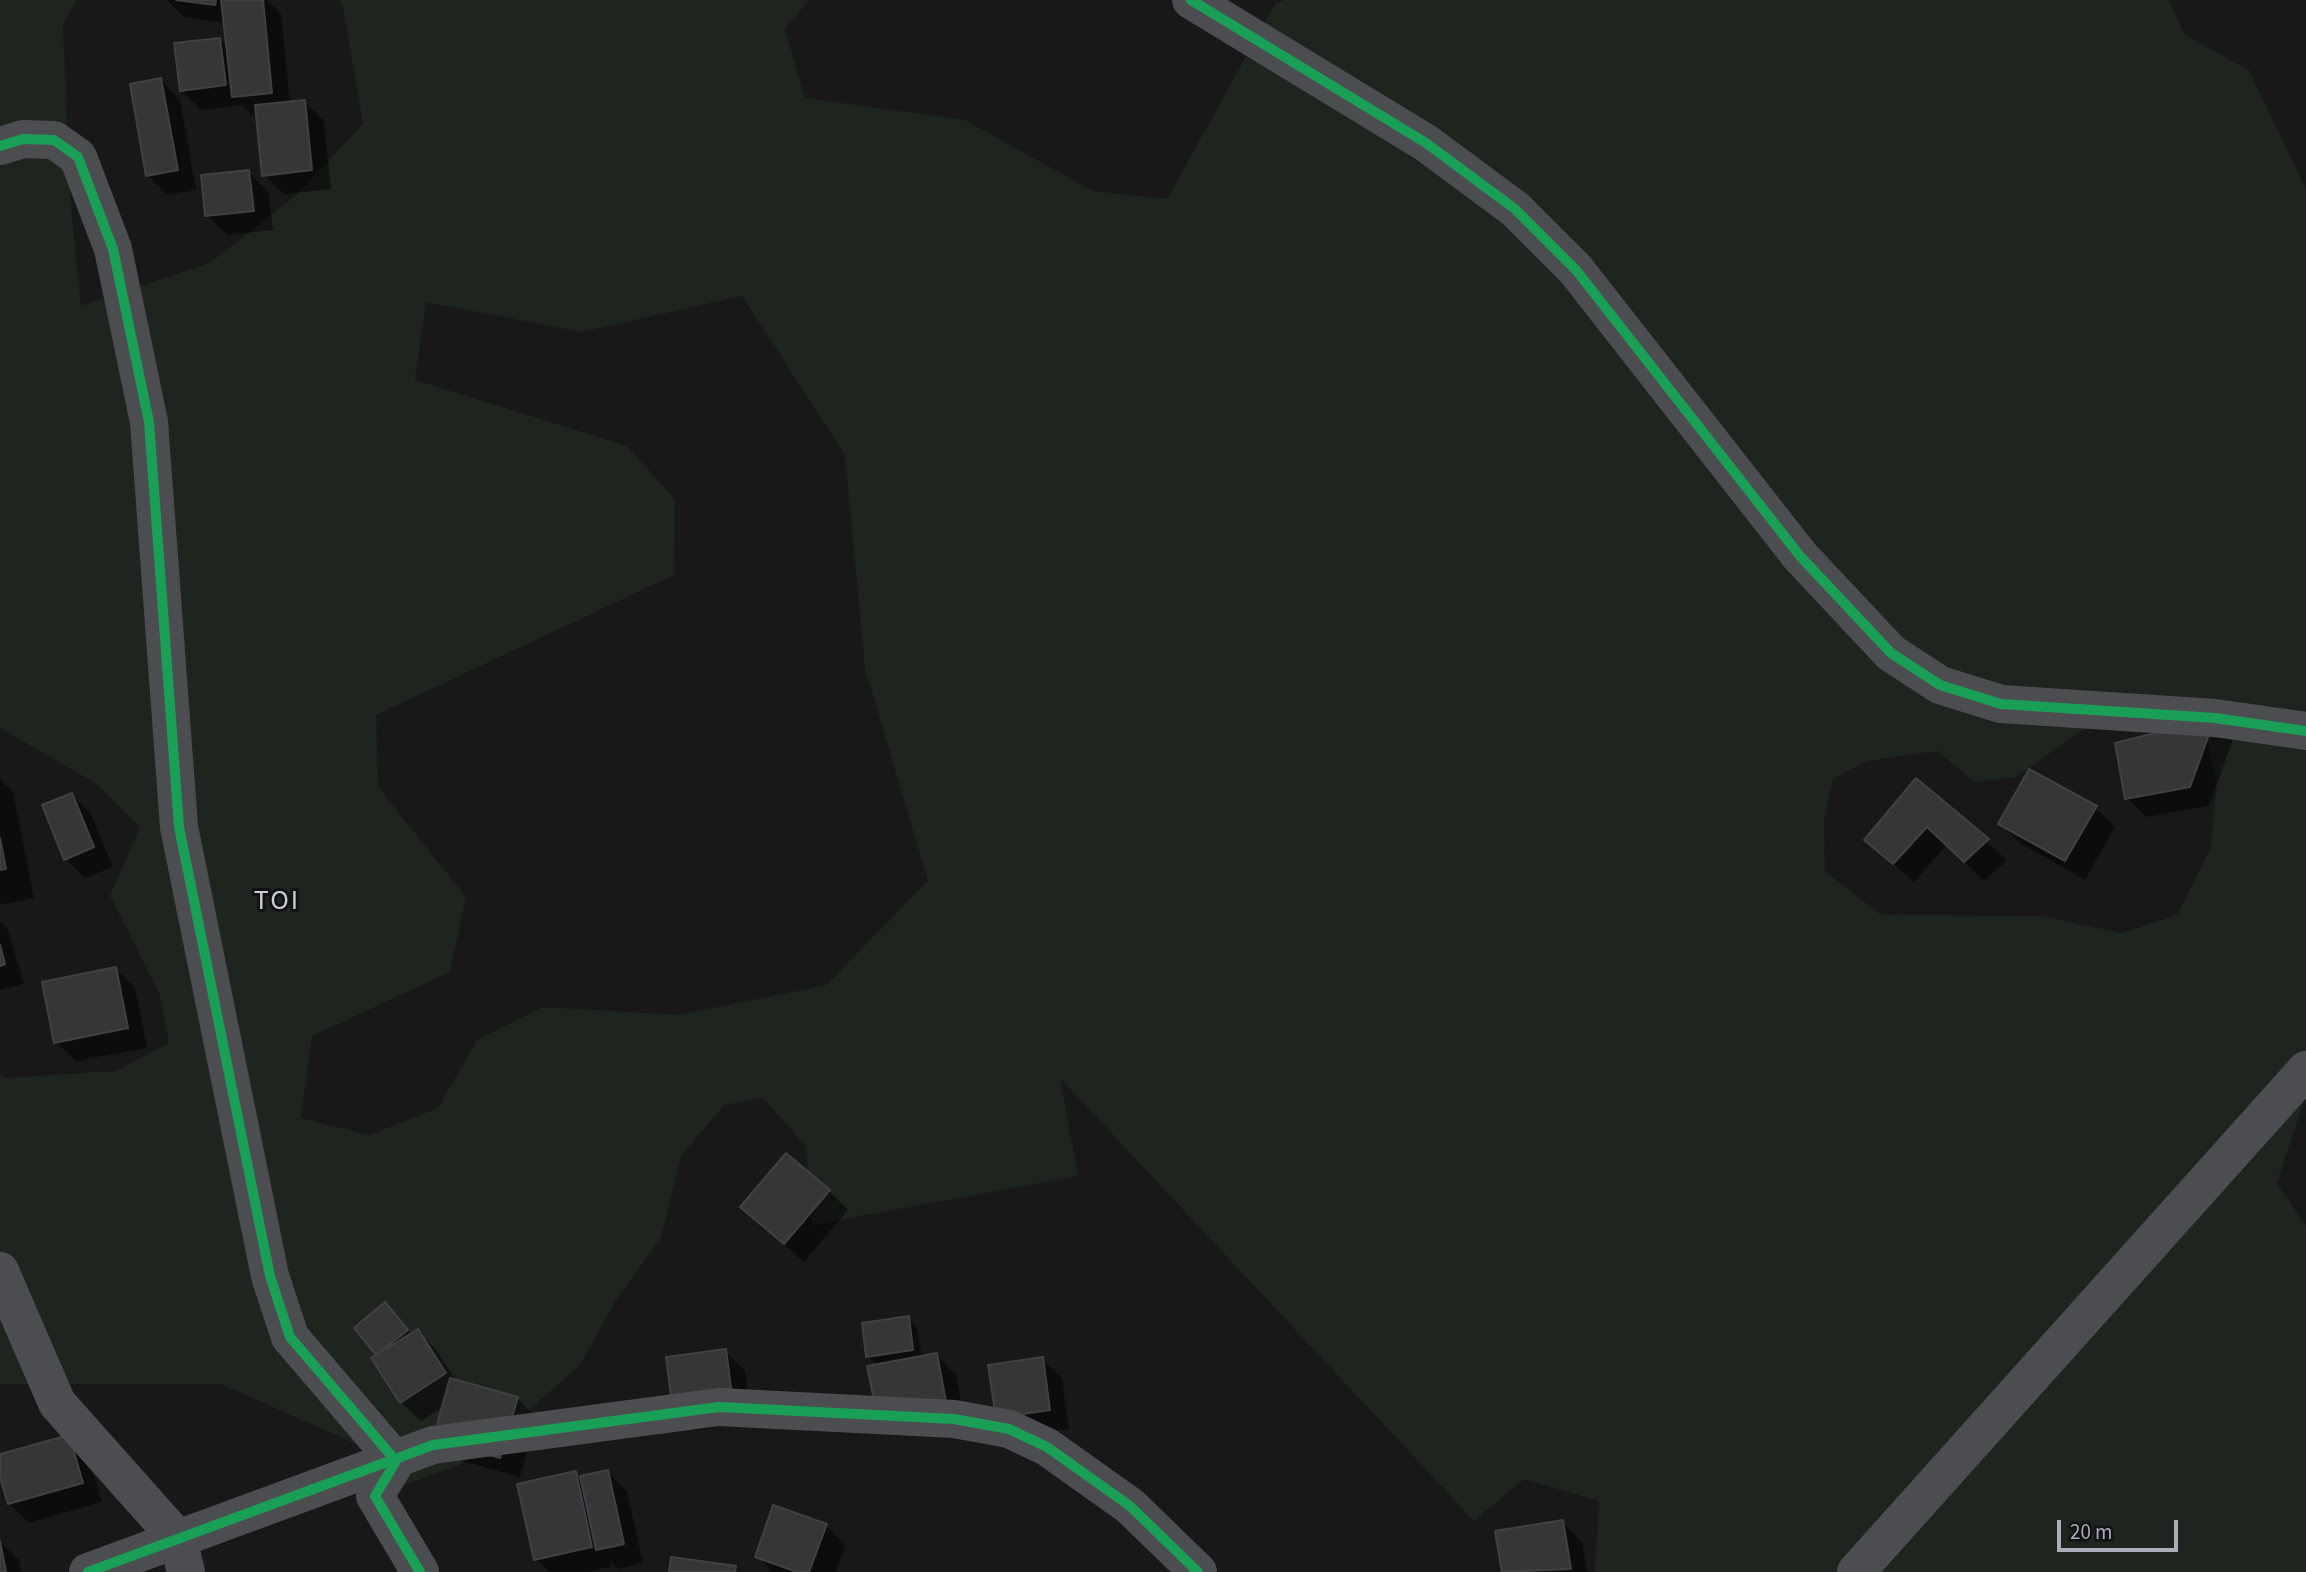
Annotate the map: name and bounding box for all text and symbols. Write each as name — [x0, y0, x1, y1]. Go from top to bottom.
district label: TOI — [254, 886, 300, 920]
scale bar — [2061, 1506, 2182, 1550]
text: 20 m — [2070, 1517, 2112, 1547]

